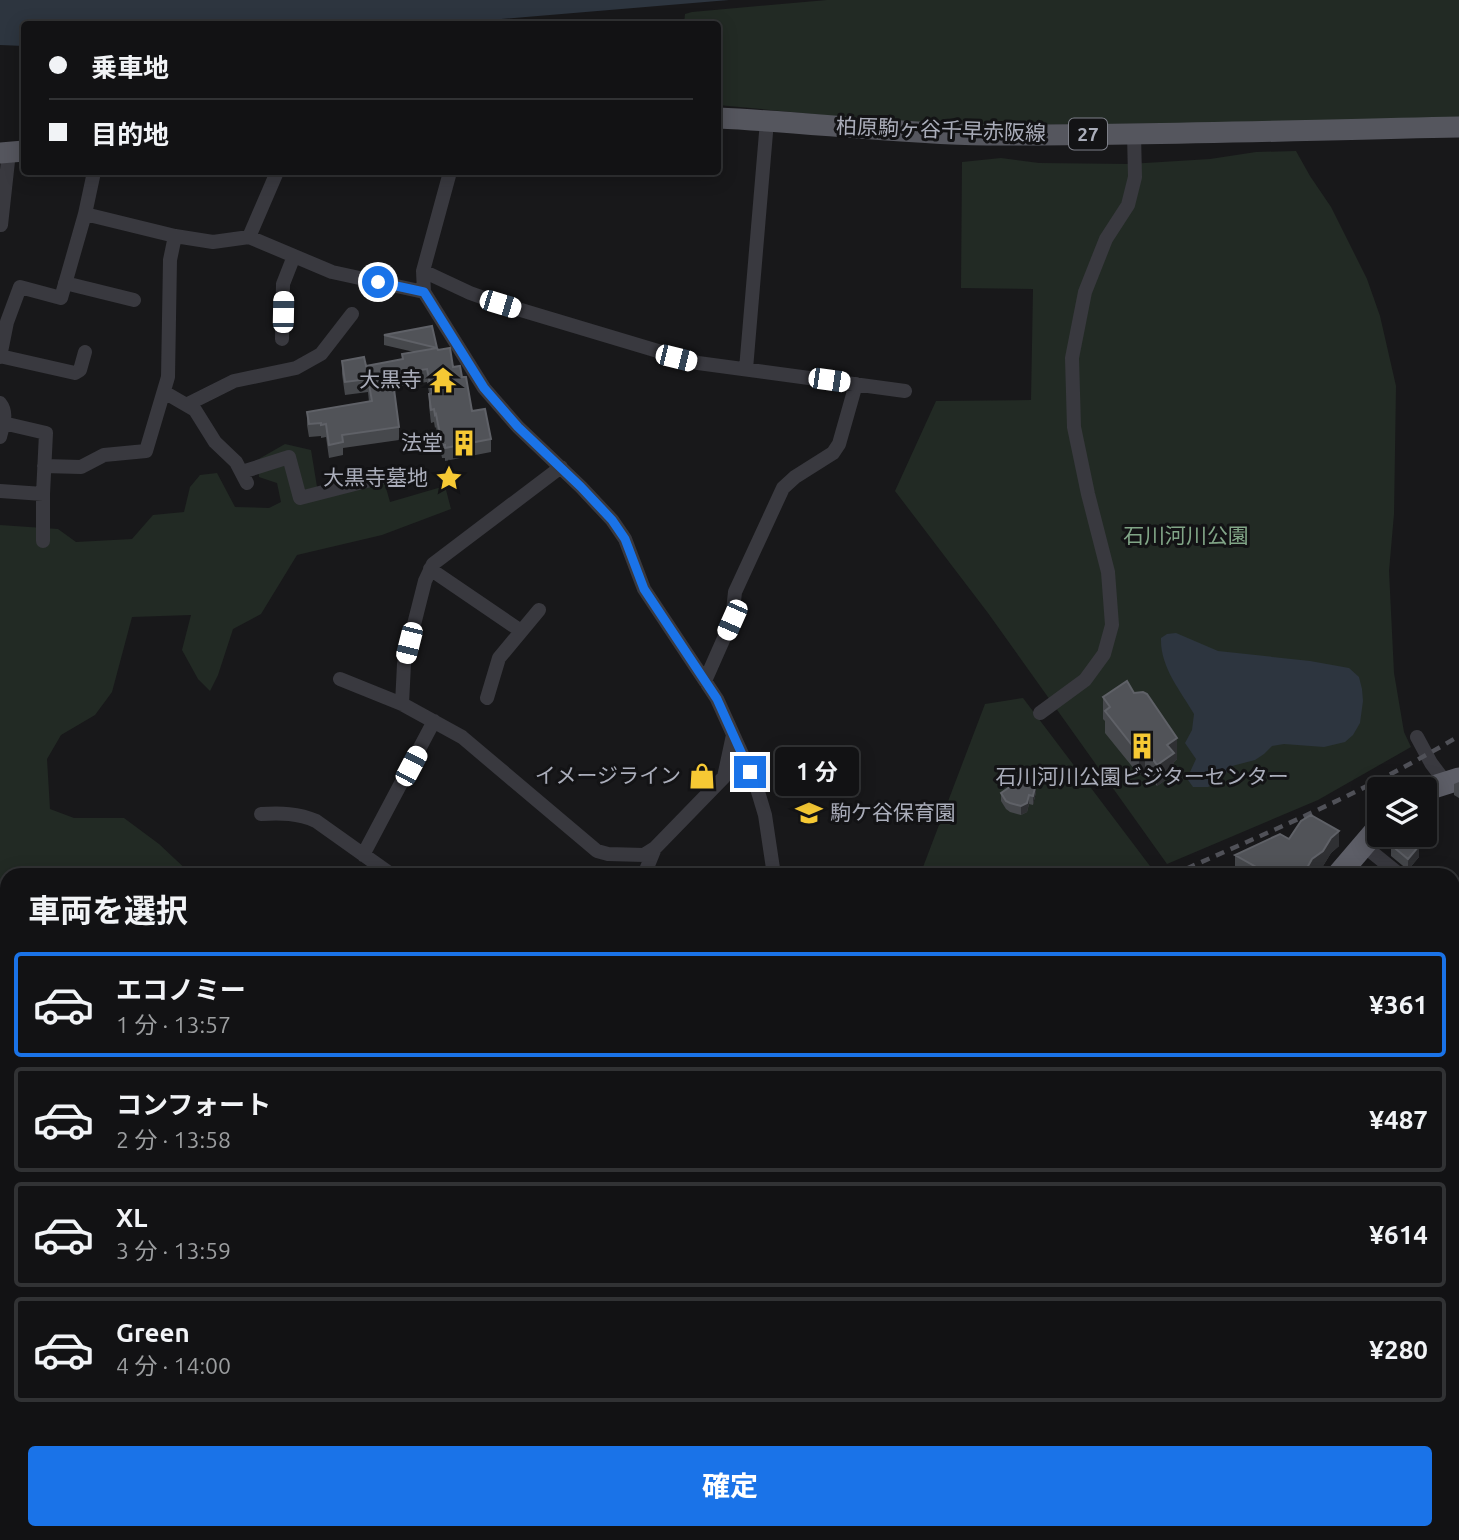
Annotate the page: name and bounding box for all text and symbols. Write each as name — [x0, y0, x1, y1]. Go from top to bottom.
text: 乗車地 — [91, 53, 169, 82]
street label: 柏原駒ヶ谷千早赤阪線 — [836, 113, 1046, 145]
road number: 27 — [1069, 118, 1107, 150]
text: 目的地 — [91, 120, 169, 149]
route start — [362, 266, 394, 298]
car — [477, 288, 524, 320]
car — [273, 291, 294, 333]
car — [654, 343, 699, 373]
temple icon: 大黒寺 — [428, 365, 458, 395]
place label: 大黒寺 — [359, 367, 422, 391]
car — [807, 367, 852, 393]
building icon: 法堂 — [449, 428, 479, 458]
place label: 法堂 — [401, 430, 443, 454]
place icon: 大黒寺墓地 — [434, 463, 464, 493]
place label: 大黒寺墓地 — [323, 465, 428, 489]
park label: 石川河川公園 — [1123, 523, 1249, 547]
car — [714, 597, 751, 643]
car — [394, 620, 425, 666]
building icon: 石川河川公園ビジターセンター — [1127, 731, 1157, 761]
car — [392, 743, 431, 789]
callout: 1 分 — [774, 748, 858, 796]
route end — [734, 756, 766, 788]
text: 1 分 — [796, 759, 838, 784]
shop icon: イメージライン — [687, 761, 717, 791]
place label: イメージライン — [534, 763, 681, 787]
place label: 石川河川公園ビジターセンター — [995, 764, 1289, 788]
map controls — [1367, 777, 1437, 847]
button: layers — [1367, 777, 1437, 847]
school or university icon: 駒ケ谷保育園 — [794, 798, 824, 828]
place label: 駒ケ谷保育園 — [830, 800, 956, 824]
text: 車両を選択 — [28, 892, 188, 928]
icon: car — [32, 973, 95, 1036]
text: エコノミー — [116, 975, 246, 1004]
text: ¥361 — [1369, 990, 1428, 1019]
text: 1 分 · 13:57 — [116, 1012, 231, 1037]
icon: car — [32, 1088, 95, 1151]
text: コンフォート — [116, 1090, 271, 1119]
text: ¥487 — [1369, 1105, 1428, 1134]
text: 2 分 · 13:58 — [116, 1127, 231, 1152]
icon: car — [32, 1203, 95, 1266]
text: XL — [116, 1203, 147, 1232]
text: ¥614 — [1369, 1220, 1428, 1249]
text: 3 分 · 13:59 — [116, 1238, 231, 1263]
icon: car — [32, 1318, 95, 1381]
text: Green — [116, 1318, 190, 1347]
text: ¥280 — [1369, 1335, 1428, 1364]
text: 4 分 · 14:00 — [116, 1353, 231, 1378]
button: 確定 — [28, 1446, 1432, 1526]

